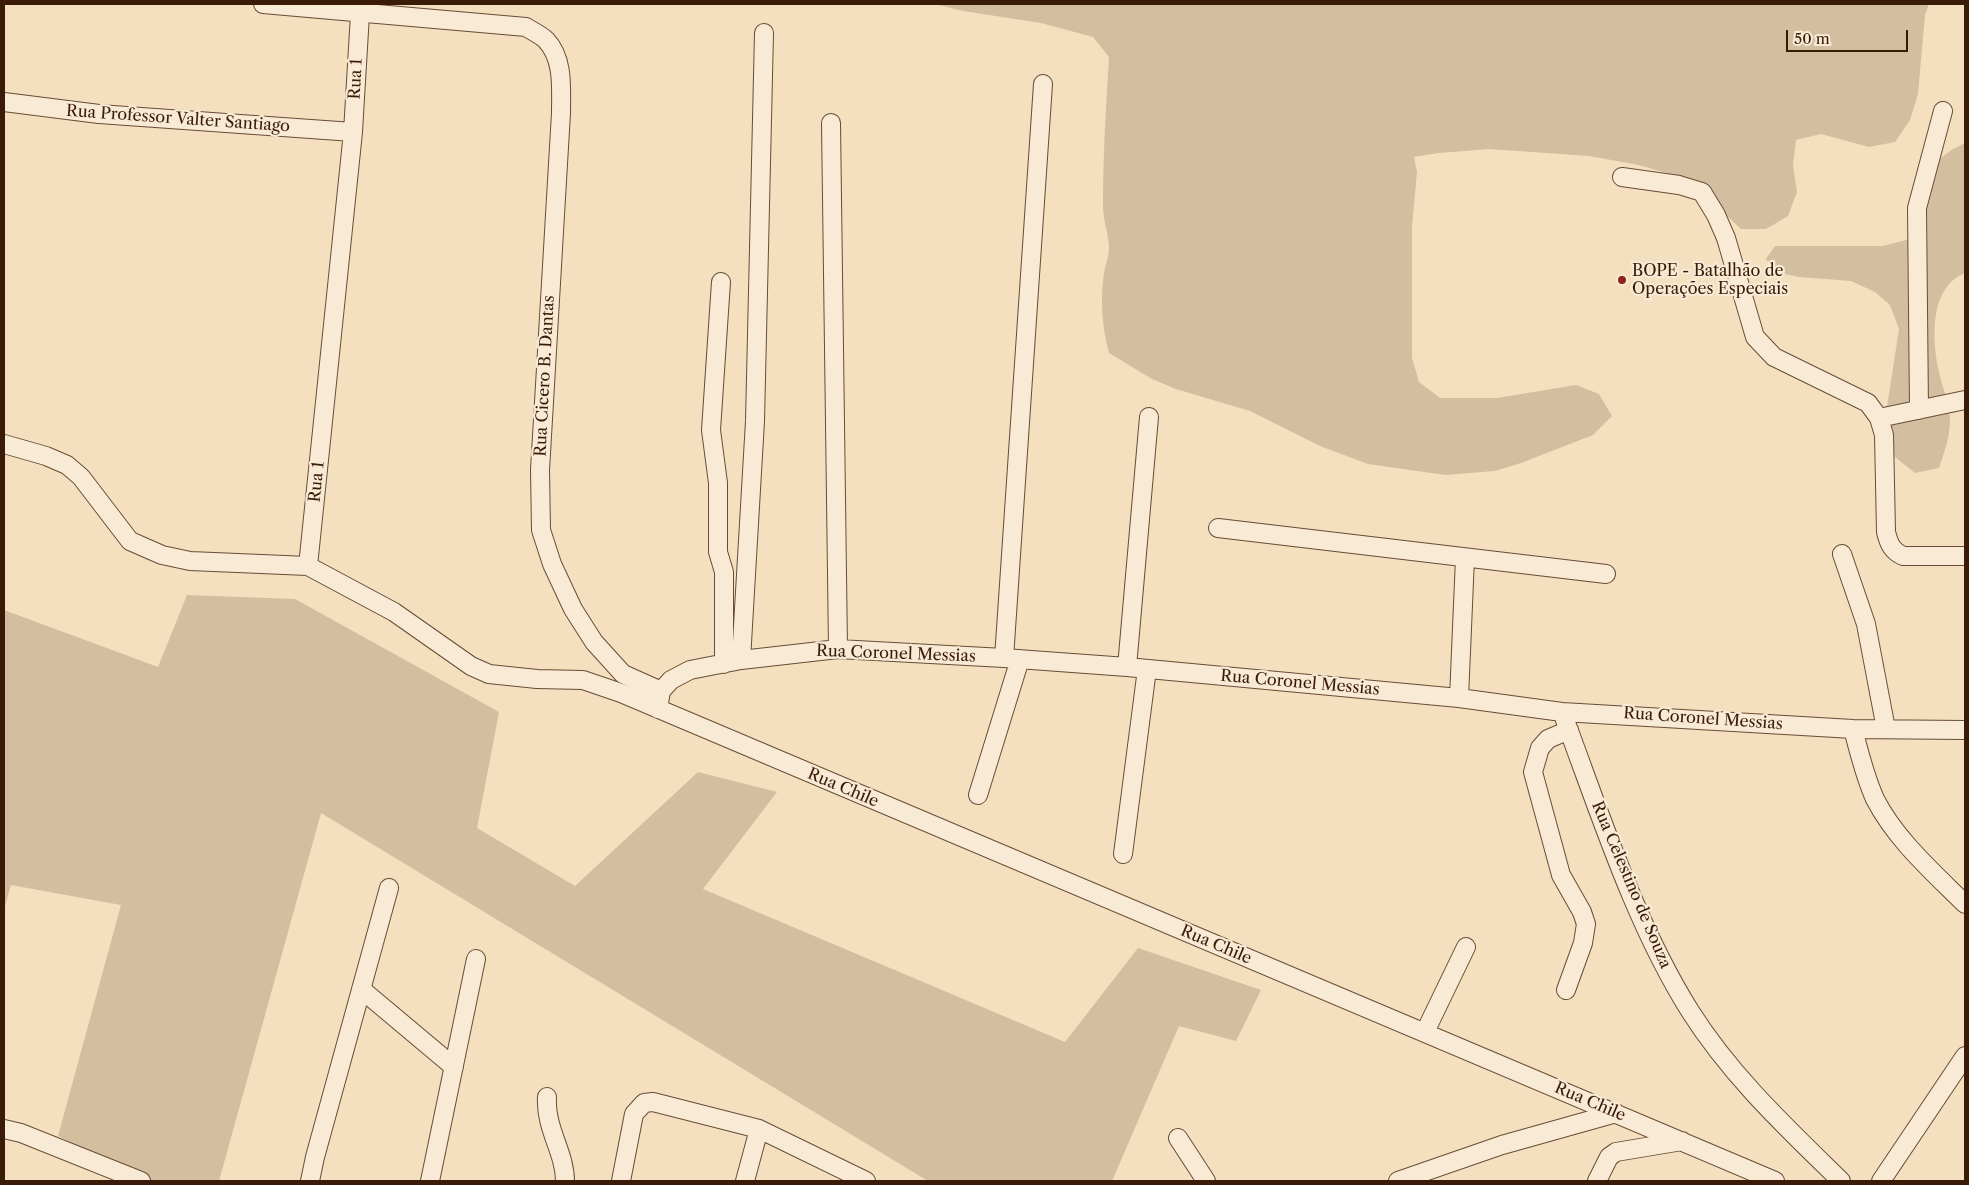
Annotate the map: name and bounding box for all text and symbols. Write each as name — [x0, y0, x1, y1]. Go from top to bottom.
scale bar — [1789, 20, 1912, 52]
text: 50 m — [1794, 29, 1830, 48]
street label: Rua 1 — [345, 58, 367, 100]
street label: Rua Professor Valter Santiago — [65, 102, 291, 136]
place label: BOPE - Batalhão de Operações Especiais — [1632, 261, 1788, 299]
marker: BOPE - Batalhão de Operações Especiais — [1616, 274, 1628, 286]
street label: Rua Cicero B. Dantas — [531, 295, 559, 457]
street label: Rua 1 — [305, 461, 329, 503]
street label: Rua Coronel Messias — [816, 642, 976, 666]
street label: Rua Coronel Messias — [1220, 666, 1380, 700]
street label: Rua Coronel Messias — [1623, 704, 1783, 734]
street label: Rua Chile — [805, 764, 881, 812]
street label: Rua Celestino de Souza — [1587, 799, 1675, 971]
street label: Rua Chile — [1178, 921, 1254, 969]
street label: Rua Chile — [1552, 1078, 1628, 1126]

